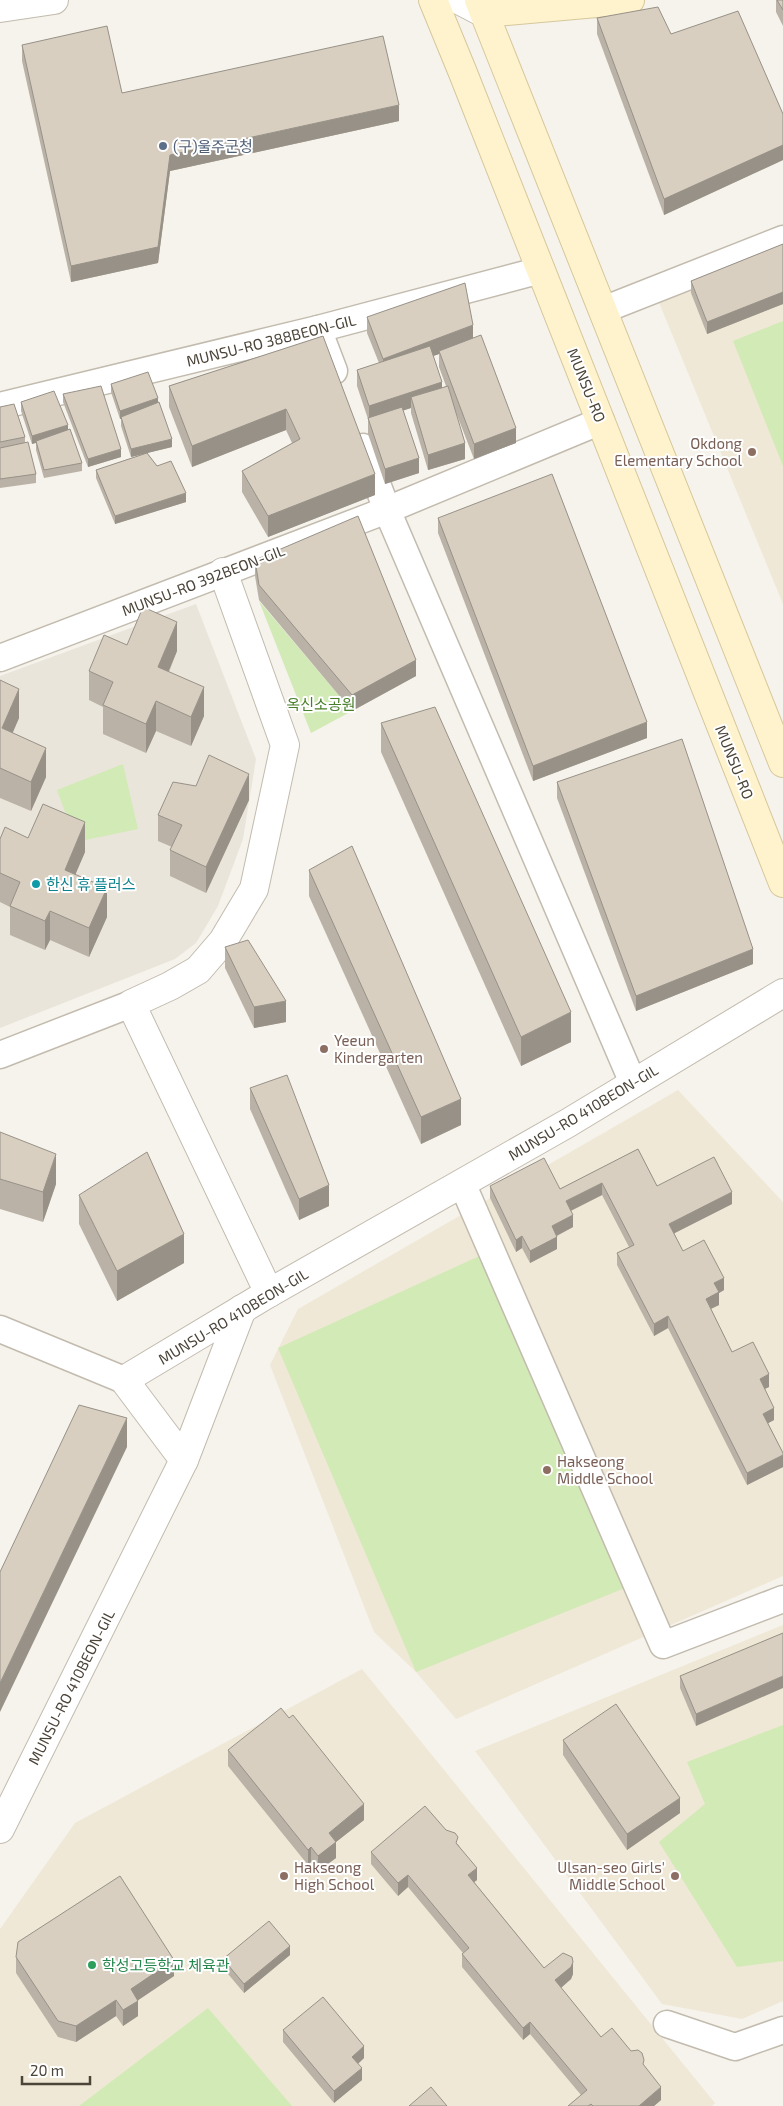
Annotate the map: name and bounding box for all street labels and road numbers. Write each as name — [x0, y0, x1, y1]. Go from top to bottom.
street label: MUNSU-RO 388BEON-GIL — [184, 310, 358, 370]
street label: MUNSU-RO — [564, 345, 610, 425]
street label: MUNSU-RO 392BEON-GIL — [119, 541, 287, 619]
street label: MUNSU-RO — [712, 722, 758, 802]
street label: MUNSU-RO 410BEON-GIL — [505, 1060, 661, 1164]
street label: MUNSU-RO 410BEON-GIL — [155, 1264, 311, 1368]
street label: MUNSU-RO 410BEON-GIL — [24, 1606, 118, 1768]

